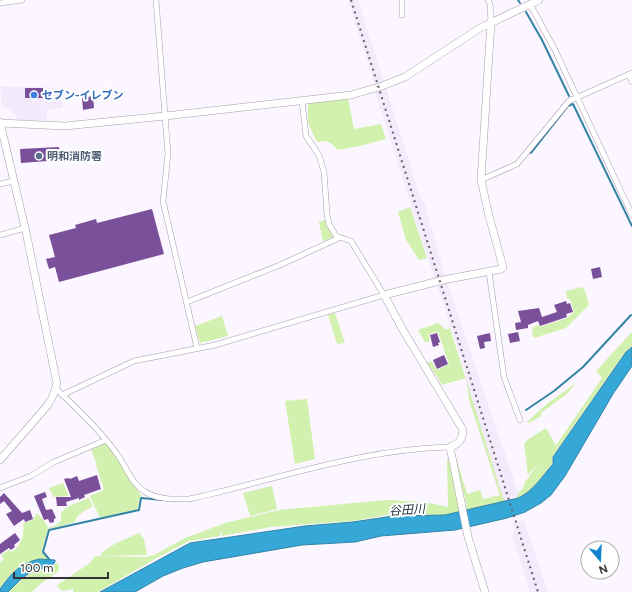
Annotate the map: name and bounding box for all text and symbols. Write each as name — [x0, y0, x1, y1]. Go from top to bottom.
place label: セブン-イレブン — [42, 89, 124, 102]
marker: セブン-イレブン — [29, 90, 39, 100]
place label: 明和消防署 — [47, 150, 102, 163]
marker: 明和消防署 — [34, 151, 44, 161]
water label: 谷田川 — [389, 502, 427, 518]
north arrow — [580, 540, 620, 580]
scale bar — [14, 554, 108, 580]
text: 100 m — [20, 561, 54, 575]
text: N — [597, 561, 609, 577]

